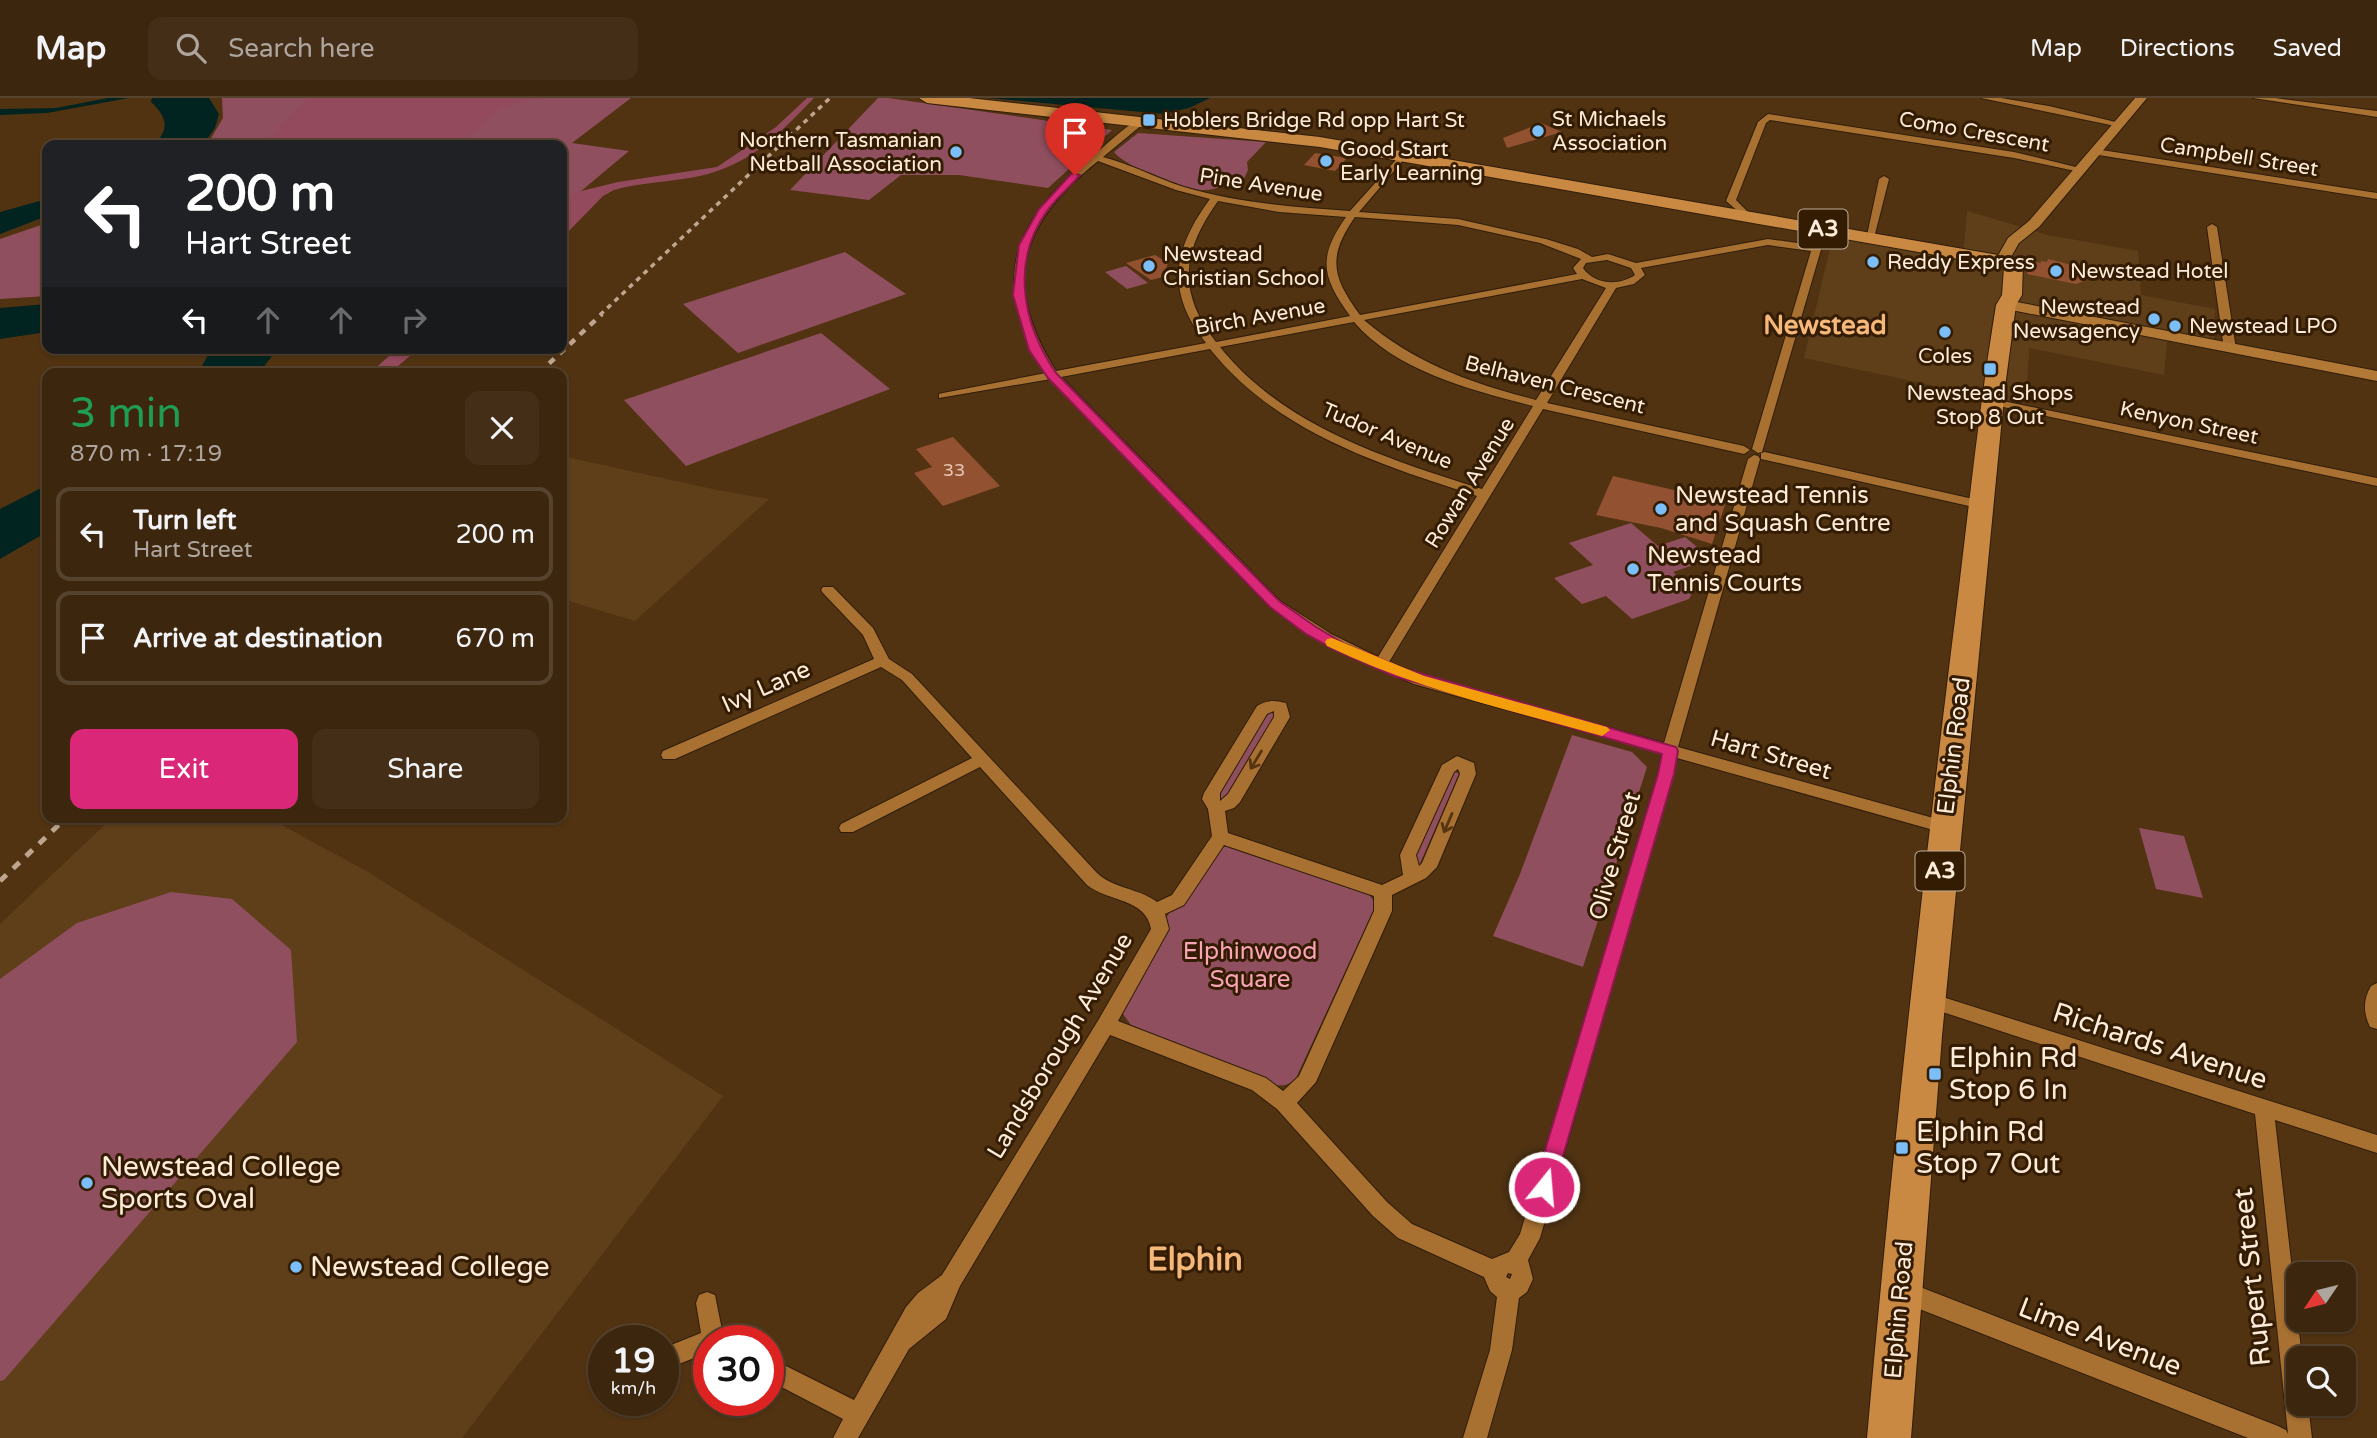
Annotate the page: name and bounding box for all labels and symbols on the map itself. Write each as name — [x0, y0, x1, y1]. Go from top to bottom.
pin — [1045, 103, 1105, 175]
street label: Como Crescent — [1897, 106, 2051, 158]
place label: St Michaels Association — [1552, 107, 1667, 156]
place label: Hoblers Bridge Rd opp Hart St — [1163, 108, 1465, 133]
marker: Hoblers Bridge Rd opp Hart St — [1141, 112, 1157, 128]
marker: St Michaels Association — [1530, 123, 1546, 139]
place label: Northern Tasmanian Netball Association — [739, 128, 942, 177]
street label: Campbell Street — [2158, 132, 2320, 182]
place label: Good Start Early Learning — [1340, 137, 1483, 186]
marker: Northern Tasmanian Netball Association — [948, 144, 964, 160]
marker: Good Start Early Learning — [1318, 153, 1334, 169]
street label: Pine Avenue — [1198, 163, 1325, 207]
road number: A3 — [1798, 210, 1848, 248]
place label: Newstead Christian School — [1163, 242, 1325, 291]
place label: Reddy Express — [1887, 250, 2035, 275]
marker: Reddy Express — [1865, 254, 1881, 270]
marker: Newstead Christian School — [1141, 258, 1157, 274]
place label: Newstead Hotel — [2070, 259, 2229, 284]
marker: Newstead Hotel — [2048, 263, 2064, 279]
street label: Birch Avenue — [1193, 293, 1327, 341]
place label: Newstead Newsagency — [2013, 295, 2140, 344]
district label: Newstead — [1763, 310, 1887, 341]
marker: Newstead Newsagency — [2146, 311, 2162, 327]
place label: Newstead LPO — [2189, 314, 2338, 339]
marker: Newstead LPO — [2167, 318, 2183, 334]
marker: Coles — [1937, 324, 1953, 340]
place label: Coles — [1918, 344, 1972, 369]
street label: Belhaven Crescent — [1462, 351, 1648, 419]
marker: Newstead Shops Stop 8 Out — [1982, 361, 1998, 377]
place label: Newstead Shops Stop 8 Out — [1907, 381, 2073, 430]
street label: Kenyon Street — [2118, 396, 2260, 450]
street label: Tudor Avenue — [1318, 397, 1456, 475]
street label: Rowan Avenue — [1420, 413, 1520, 553]
house number: 33 — [943, 459, 965, 481]
place label: Newstead Tennis and Squash Centre — [1675, 481, 1891, 538]
marker: Newstead Tennis and Squash Centre — [1653, 501, 1669, 517]
place label: Newstead Tennis Courts — [1647, 541, 1802, 598]
marker: Newstead Tennis Courts — [1625, 561, 1641, 577]
street label: Ivy Lane — [717, 655, 815, 719]
street label: Elphin Road — [1931, 676, 1977, 816]
street label: Hart Street — [1707, 724, 1835, 786]
one-way arrow — [1249, 749, 1263, 769]
street label: Olive Street — [1583, 788, 1647, 924]
one-way arrow — [1440, 812, 1453, 833]
road number: A3 — [1916, 852, 1965, 890]
street label: Landsborough Avenue — [981, 928, 1139, 1164]
park label: Elphinwood Square — [1183, 937, 1317, 994]
street label: Richards Avenue — [2048, 995, 2272, 1097]
place label: Elphin Rd Stop 6 In — [1949, 1041, 2077, 1107]
marker: Elphin Rd Stop 6 In — [1927, 1066, 1943, 1082]
place label: Elphin Rd Stop 7 Out — [1916, 1115, 2061, 1181]
marker: Elphin Rd Stop 7 Out — [1894, 1140, 1910, 1156]
place label: Newstead College Sports Oval — [101, 1150, 341, 1216]
position arrow — [1507, 1150, 1581, 1224]
marker: Newstead College Sports Oval — [79, 1175, 95, 1191]
street label: Rupert Street — [2226, 1186, 2278, 1368]
street label: Elphin Road — [1879, 1240, 1919, 1380]
district label: Elphin — [1147, 1241, 1243, 1279]
place label: Newstead College — [310, 1250, 550, 1284]
marker: Newstead College — [288, 1259, 304, 1275]
north arrow — [2286, 1262, 2356, 1332]
street label: Lime Avenue — [2014, 1290, 2186, 1384]
speed limit sign: 30 — [693, 1325, 784, 1416]

